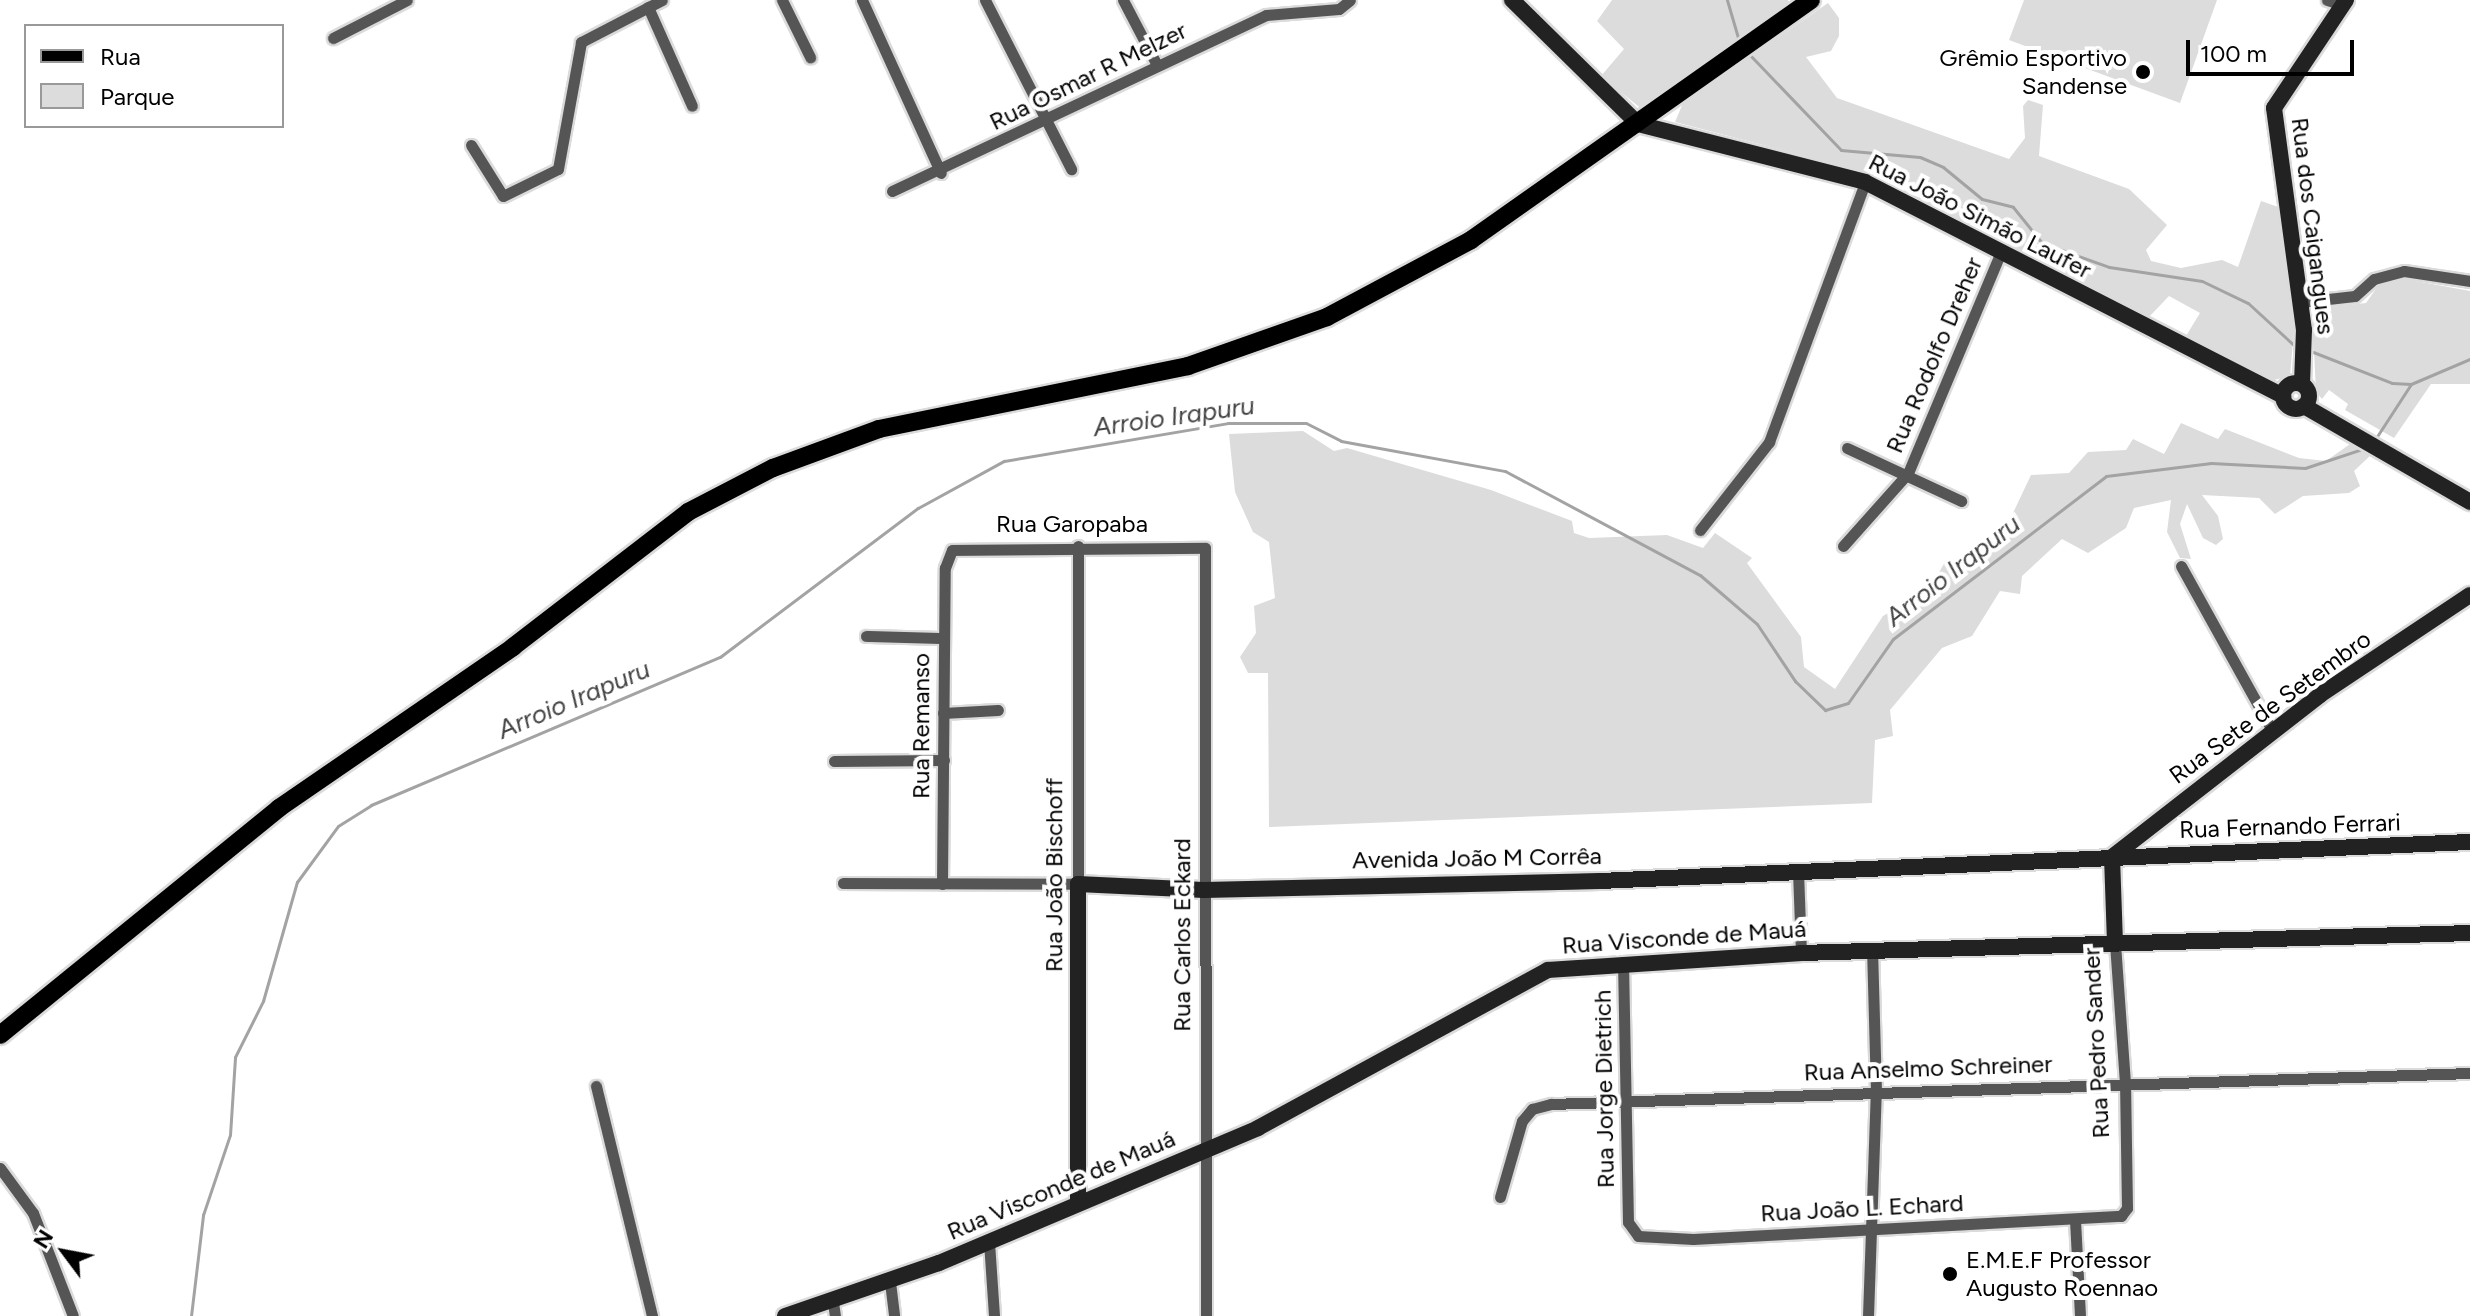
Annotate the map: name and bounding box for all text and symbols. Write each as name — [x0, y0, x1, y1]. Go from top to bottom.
street label: Rua Osmar R Melzer — [985, 16, 1191, 136]
legend — [24, 24, 284, 128]
scale bar — [2190, 24, 2358, 74]
text: 100 m — [2200, 39, 2267, 68]
text: Rua — [100, 42, 141, 71]
place label: Grêmio Esportivo Sandense — [1939, 44, 2127, 100]
marker: Grêmio Esportivo Sandense — [2134, 63, 2152, 81]
text: Parque — [100, 82, 174, 111]
street label: Rua dos Caigangues — [2285, 116, 2341, 336]
street label: Rua João Simão Laufer — [1864, 147, 2096, 285]
street label: Rua Rodolfo Dreher — [1880, 253, 1988, 457]
water label: Arroio Irapuru — [1091, 390, 1257, 444]
water label: Arroio Irapuru — [1879, 509, 2027, 633]
street label: Rua Garopaba — [996, 510, 1148, 538]
street label: Rua Sete de Setembro — [2164, 624, 2376, 790]
street label: Rua Remanso — [907, 653, 935, 799]
water label: Arroio Irapuru — [493, 654, 655, 746]
street label: Rua João Bischoff — [1040, 778, 1068, 972]
street label: Rua Fernando Ferrari — [2179, 808, 2401, 844]
street label: Rua Carlos Eckard — [1168, 838, 1196, 1032]
street label: Avenida João M Corrêa — [1352, 841, 1602, 875]
street label: Rua Visconde de Mauá — [1561, 914, 1807, 960]
street label: Rua Pedro Sander — [2077, 947, 2115, 1139]
street label: Rua Jorge Dietrich — [1588, 990, 1620, 1188]
street label: Rua Anselmo Schreiner — [1803, 1049, 2053, 1087]
street label: Rua Visconde de Mauá — [943, 1124, 1179, 1246]
street label: Rua João L. Echard — [1760, 1188, 1964, 1228]
north arrow — [24, 1212, 104, 1292]
text: N — [27, 1225, 59, 1253]
place label: E.M.E.F Professor Augusto Roennao — [1966, 1246, 2158, 1302]
marker: E.M.E.F Professor Augusto Roennao — [1941, 1265, 1959, 1283]

